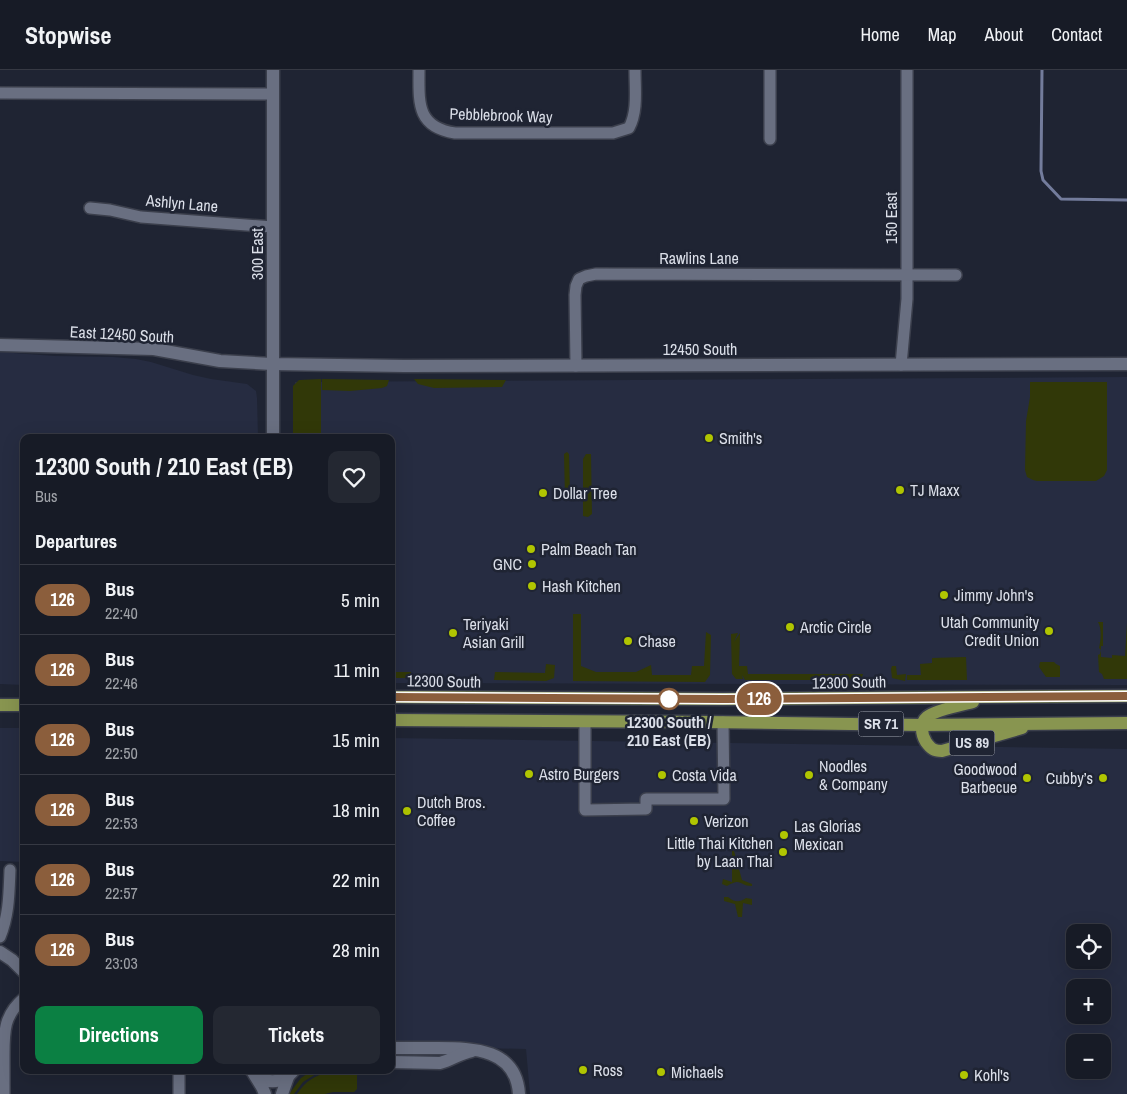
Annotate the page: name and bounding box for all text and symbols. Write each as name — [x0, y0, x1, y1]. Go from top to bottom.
text: Stopwise — [25, 19, 111, 51]
text: Home — [860, 22, 900, 47]
text: Map — [928, 22, 957, 47]
text: About — [985, 22, 1023, 47]
text: Contact — [1051, 22, 1102, 47]
street label: Pebblebrook Way — [449, 102, 553, 128]
street label: Ashlyn Lane — [144, 189, 219, 217]
street label: 150 East — [880, 192, 902, 244]
street label: 300 East — [246, 228, 268, 280]
street label: Rawlins Lane — [659, 247, 739, 269]
street label: East 12450 South — [69, 320, 175, 348]
street label: 12450 South — [663, 338, 737, 360]
place label: Smith's — [719, 427, 762, 449]
marker: Smith's — [703, 432, 715, 444]
text: 12300 South / 210 East (EB) — [35, 450, 293, 482]
button: heart — [328, 451, 380, 503]
place label: TJ Maxx — [910, 479, 960, 501]
place label: Dollar Tree — [553, 482, 617, 504]
marker: TJ Maxx — [894, 484, 906, 496]
text: Bus — [35, 485, 58, 507]
marker: Dollar Tree — [537, 487, 549, 499]
text: Departures — [35, 528, 117, 554]
place label: Palm Beach Tan — [541, 538, 637, 560]
marker: Palm Beach Tan — [525, 543, 537, 555]
place label: GNC — [493, 553, 522, 575]
marker: GNC — [526, 558, 538, 570]
place label: Hash Kitchen — [542, 575, 621, 597]
text: Bus — [105, 576, 134, 602]
marker: Hash Kitchen — [526, 580, 538, 592]
place label: Jimmy John's — [954, 584, 1034, 606]
text: 126 — [50, 587, 75, 612]
text: 5 min — [341, 587, 380, 613]
marker: Jimmy John's — [938, 589, 950, 601]
text: 22:40 — [105, 602, 138, 624]
place label: Utah Community Credit Union — [941, 611, 1039, 651]
place label: Teriyaki Asian Grill — [462, 613, 524, 653]
place label: Arctic Circle — [799, 616, 871, 638]
marker: Arctic Circle — [784, 621, 796, 633]
marker: Utah Community Credit Union — [1043, 625, 1055, 637]
marker: Teriyaki Asian Grill — [447, 627, 459, 639]
place label: Chase — [638, 630, 676, 652]
marker: Chase — [622, 635, 634, 647]
text: Bus — [105, 646, 134, 672]
text: 126 — [50, 657, 75, 682]
text: 11 min — [334, 657, 380, 683]
street label: 12300 South — [407, 669, 481, 693]
street label: 12300 South — [812, 670, 886, 694]
text: 22:46 — [105, 672, 138, 694]
line badge: 126 — [730, 683, 788, 715]
text: 126 — [747, 686, 771, 711]
marker: 12300 South / 210 East (EB) — [658, 688, 680, 710]
place label: 12300 South / 210 East (EB) — [627, 711, 712, 751]
road number: SR 71 — [858, 712, 904, 736]
text: Bus — [105, 716, 134, 742]
text: 126 — [50, 727, 75, 752]
text: 15 min — [332, 727, 380, 753]
road number: US 89 — [950, 730, 994, 756]
text: 22:50 — [105, 742, 138, 764]
place label: Noodles & Company — [819, 755, 888, 795]
place label: Goodwood Barbecue — [954, 758, 1017, 798]
place label: Astro Burgers — [538, 763, 619, 785]
place label: Costa Vida — [672, 764, 737, 786]
place label: Cubby’s — [1046, 767, 1093, 789]
marker: Astro Burgers — [523, 768, 535, 780]
marker: Costa Vida — [656, 769, 668, 781]
marker: Noodles & Company — [803, 769, 815, 781]
marker: Goodwood Barbecue — [1021, 772, 1033, 784]
marker: Cubby’s — [1097, 772, 1109, 784]
text: Bus — [105, 786, 134, 812]
place label: Dutch Bros. Coffee — [417, 791, 486, 831]
text: 126 — [50, 797, 75, 822]
text: 18 min — [332, 797, 380, 823]
marker: Dutch Bros. Coffee — [401, 805, 413, 817]
place label: Verizon — [704, 810, 749, 832]
text: 22:53 — [105, 812, 138, 834]
marker: Verizon — [688, 815, 700, 827]
place label: Las Glorias Mexican — [794, 815, 861, 855]
marker: Las Glorias Mexican — [778, 829, 790, 841]
place label: Little Thai Kitchen by Laan Thai — [667, 832, 773, 872]
marker: Little Thai Kitchen by Laan Thai — [777, 846, 789, 858]
text: Bus — [105, 856, 134, 882]
text: 126 — [50, 867, 75, 892]
text: 22 min — [332, 867, 380, 893]
text: 22:57 — [105, 882, 138, 904]
map controls — [1066, 924, 1111, 1079]
button: locate — [1066, 924, 1111, 969]
text: Bus — [105, 926, 134, 952]
text: 126 — [50, 937, 75, 962]
text: 28 min — [332, 937, 380, 963]
text: 23:03 — [105, 952, 138, 974]
button: + — [1066, 979, 1111, 1024]
button: Directions — [35, 1006, 203, 1064]
button: Tickets — [213, 1006, 380, 1064]
button: − — [1066, 1034, 1111, 1079]
place label: Ross — [593, 1059, 623, 1081]
place label: Michaels — [671, 1061, 724, 1083]
marker: Ross — [577, 1064, 589, 1076]
place label: Kohl's — [974, 1064, 1009, 1086]
marker: Michaels — [655, 1066, 667, 1078]
marker: Kohl's — [958, 1069, 970, 1081]

